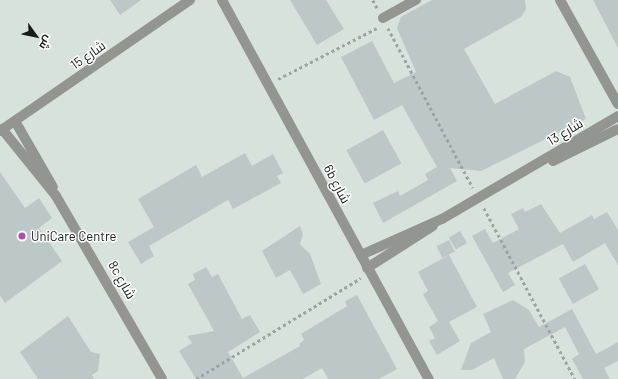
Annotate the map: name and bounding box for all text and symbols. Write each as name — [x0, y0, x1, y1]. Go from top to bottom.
north arrow — [16, 16, 56, 56]
text: ش — [37, 33, 56, 52]
street label: شارع 15 — [68, 37, 108, 73]
street label: شارع 13 — [544, 115, 586, 149]
street label: 6b شارع — [320, 162, 354, 206]
place label: UniCare Centre — [31, 228, 117, 244]
marker: UniCare Centre — [16, 230, 28, 242]
street label: 8c شارع — [105, 258, 139, 302]

